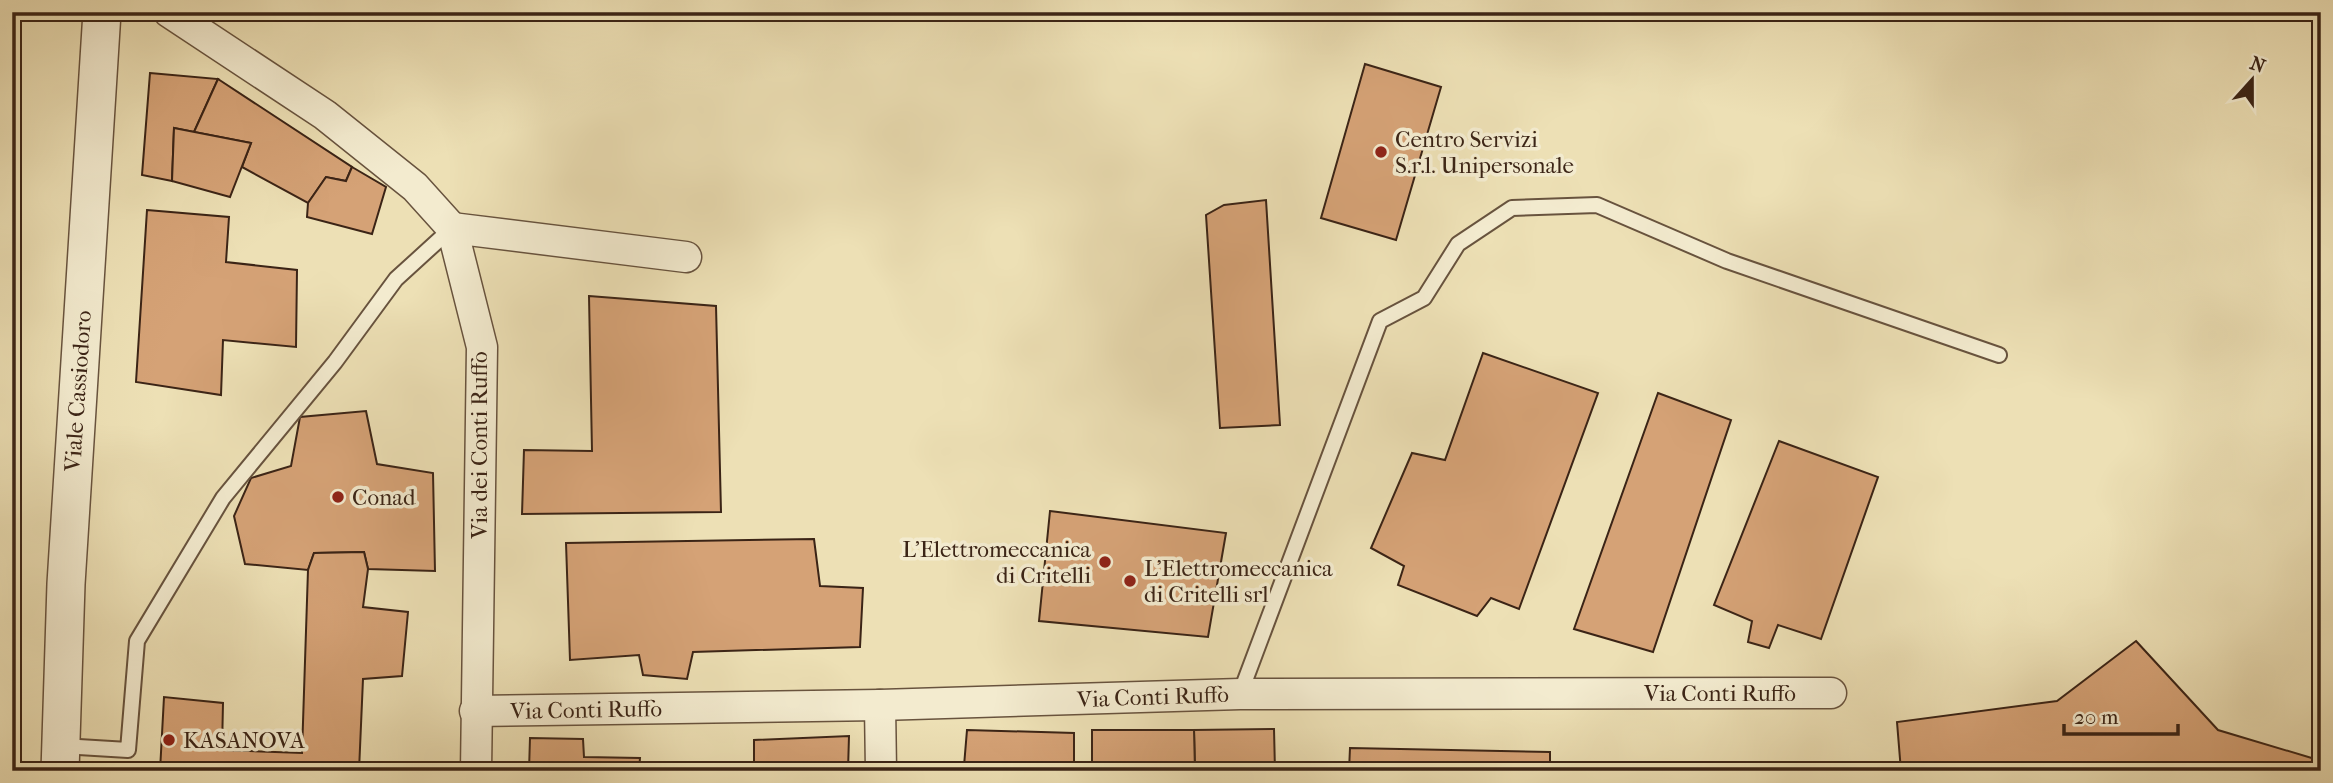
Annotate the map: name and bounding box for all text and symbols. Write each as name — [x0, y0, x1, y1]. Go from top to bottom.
north arrow — [2218, 46, 2288, 116]
text: N — [2247, 52, 2269, 78]
place label: Centro Servizi S.r.l. Unipersonale — [1395, 126, 1574, 179]
marker: Centro Servizi S.r.l. Unipersonale — [1373, 144, 1389, 160]
street label: Viale Cassiodoro — [59, 309, 97, 474]
street label: Via dei Conti Ruffo — [466, 351, 493, 540]
place label: Conad — [352, 484, 416, 511]
marker: Conad — [330, 489, 346, 505]
place label: L'Elettromeccanica di Critelli — [902, 536, 1091, 589]
marker: L'Elettromeccanica di Critelli — [1097, 554, 1113, 570]
place label: L'Elettromeccanica di Critelli srl — [1144, 555, 1333, 608]
marker: L'Elettromeccanica di Critelli srl — [1122, 573, 1138, 589]
street label: Via Conti Ruffo — [1643, 680, 1796, 707]
street label: Via Conti Ruffo — [1076, 681, 1229, 713]
scale bar — [2064, 692, 2177, 736]
street label: Via Conti Ruffo — [509, 695, 662, 725]
text: 20 m — [2074, 705, 2119, 729]
place label: KASANOVA — [183, 727, 306, 754]
marker: KASANOVA — [161, 732, 177, 748]

